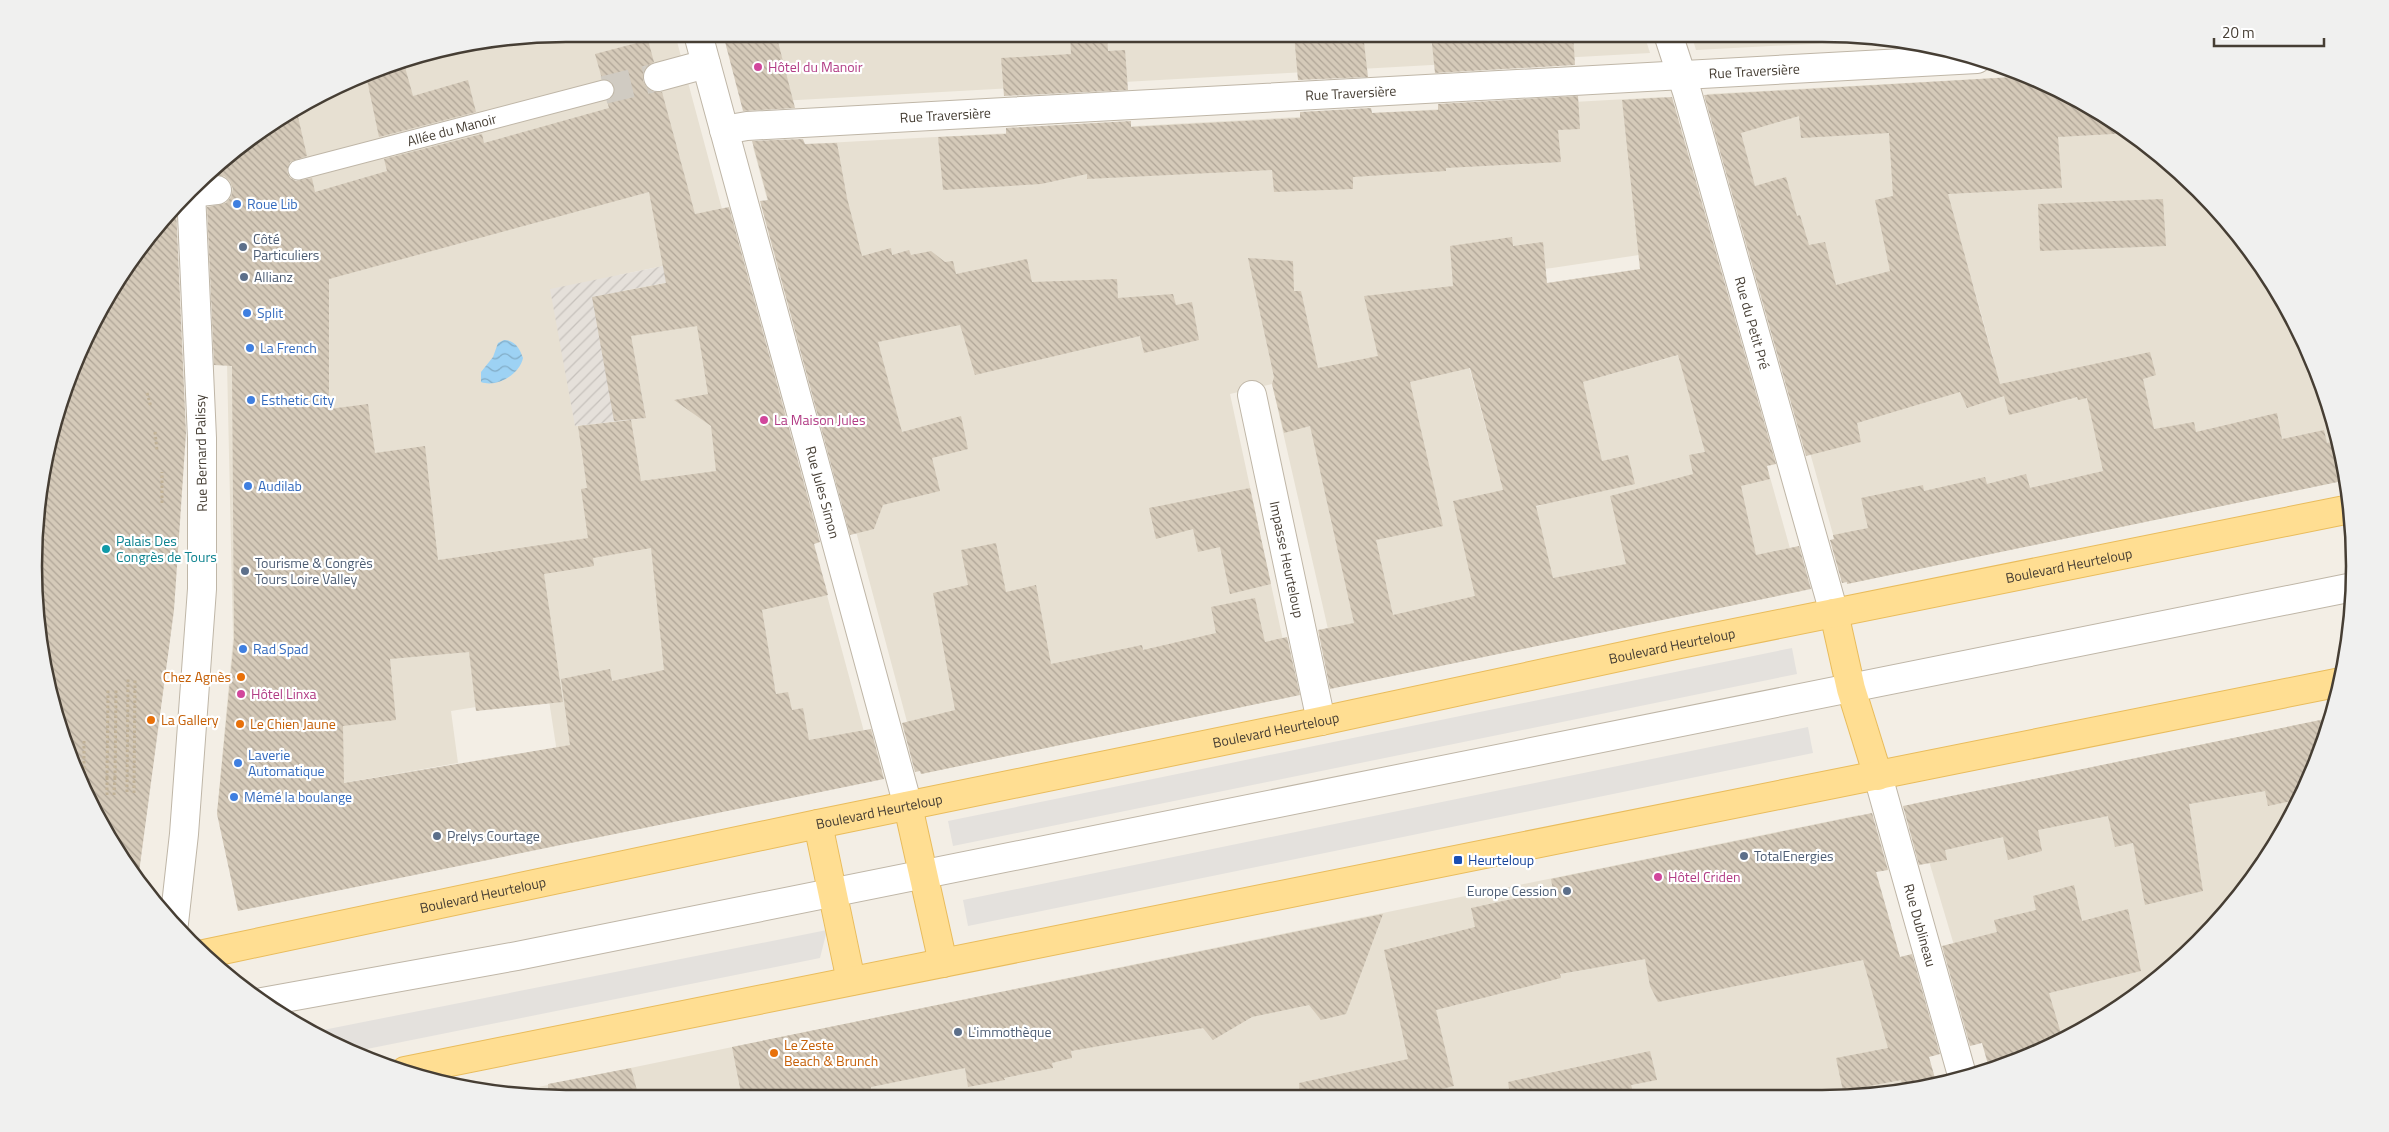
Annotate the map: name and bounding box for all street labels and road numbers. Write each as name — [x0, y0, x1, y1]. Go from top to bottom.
street label: Rue Traversière — [1708, 58, 1800, 84]
street label: Rue Traversière — [1305, 80, 1397, 106]
street label: Rue Traversière — [899, 102, 991, 128]
street label: Allée du Manoir — [405, 108, 499, 151]
street label: Rue du Petit Pré — [1730, 274, 1776, 372]
street label: Rue Bernard Palissy — [189, 394, 212, 512]
street label: Rue Jules Simon — [801, 444, 846, 541]
street label: Impasse Heurteloup — [1265, 499, 1310, 620]
street label: Boulevard Heurteloup — [2004, 542, 2134, 588]
street label: Boulevard Heurteloup — [1607, 622, 1737, 669]
street label: Boulevard Heurteloup — [1211, 706, 1341, 753]
street label: Boulevard Heurteloup — [814, 788, 944, 834]
street label: Boulevard Heurteloup — [418, 871, 548, 918]
street label: Rue Dublineau — [1899, 881, 1942, 969]

